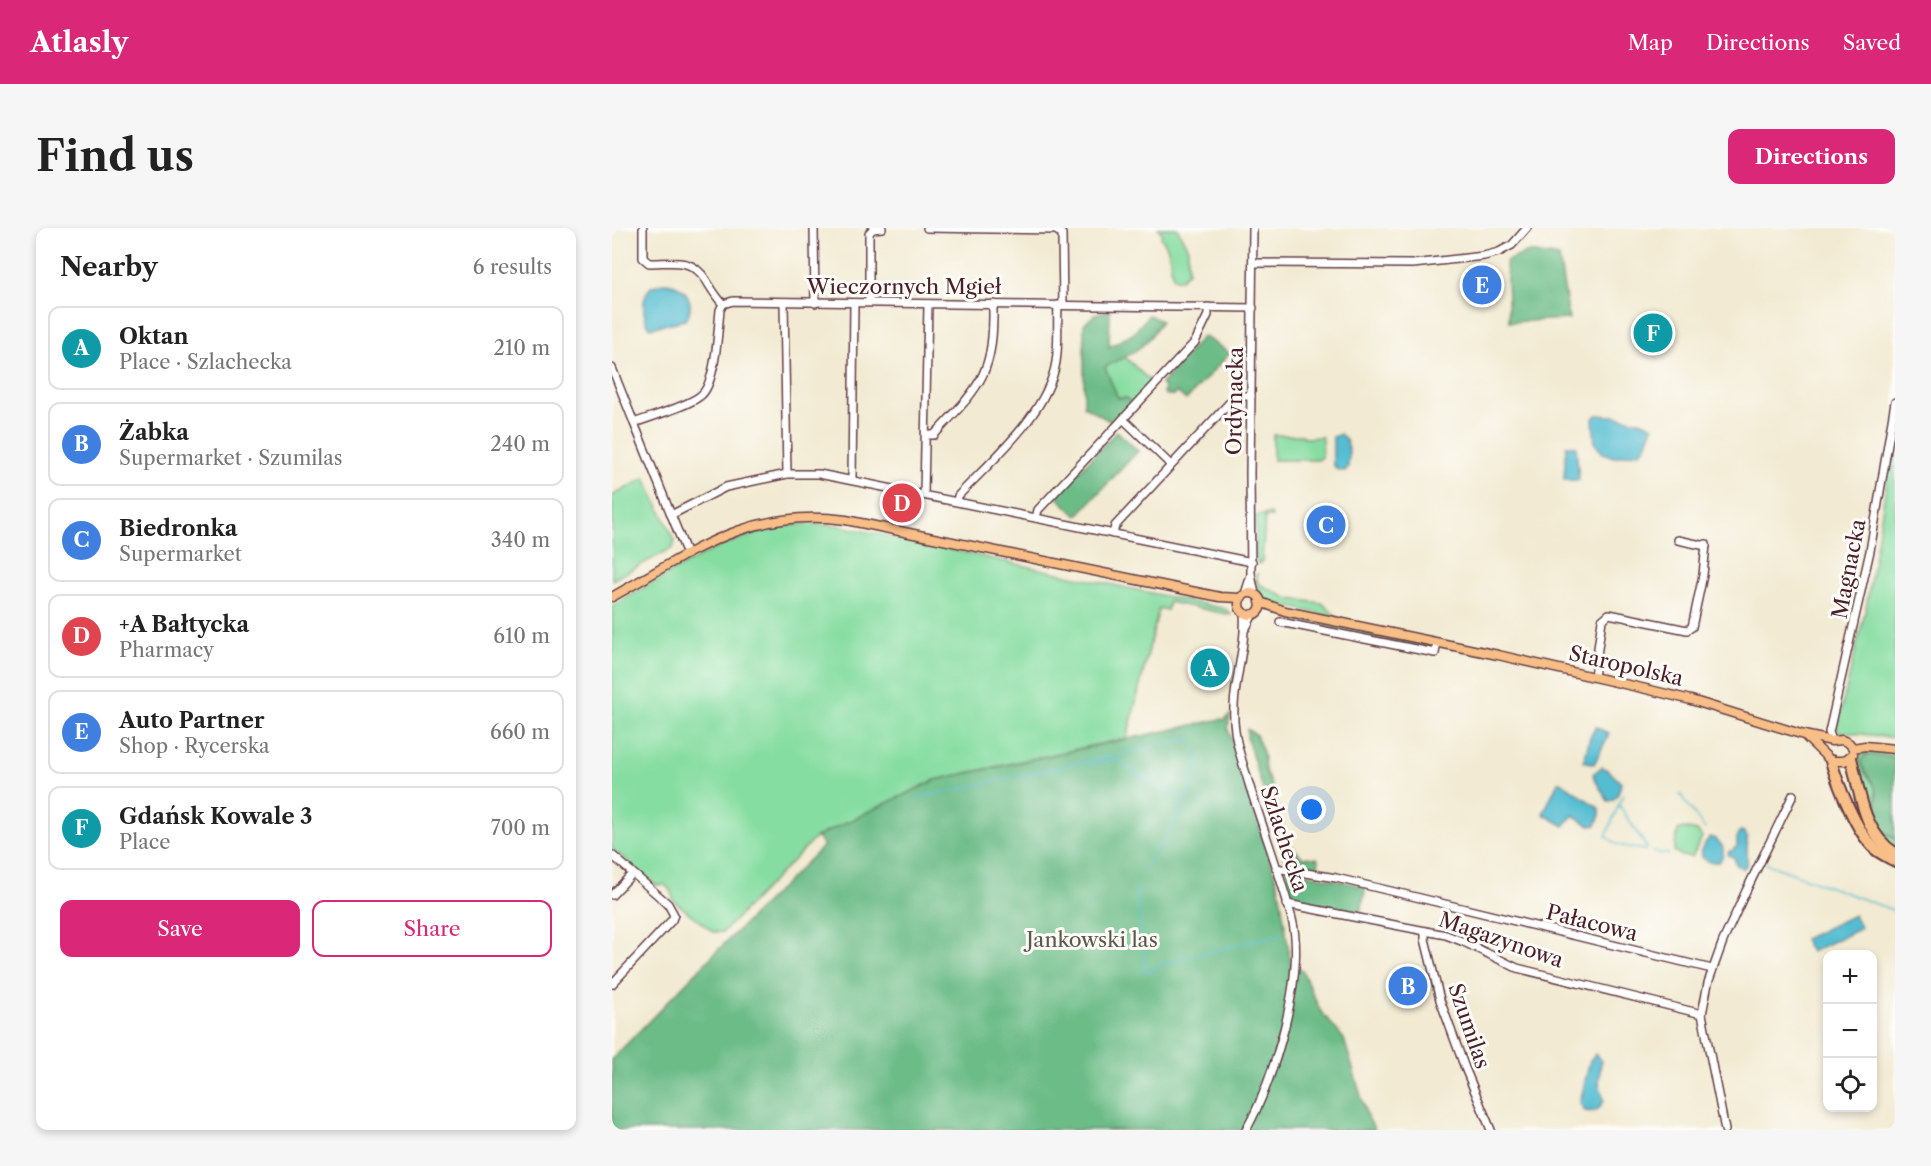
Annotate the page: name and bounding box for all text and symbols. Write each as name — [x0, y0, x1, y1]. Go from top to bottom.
text: Atlasly — [30, 25, 129, 59]
text: Map — [1628, 30, 1673, 55]
text: Directions — [1706, 30, 1810, 55]
text: Saved — [1843, 30, 1901, 55]
button: Directions — [1728, 129, 1895, 184]
text: Find us — [36, 130, 194, 182]
text: Nearby — [60, 251, 158, 283]
text: 6 results — [473, 255, 552, 279]
pin: E — [1462, 262, 1502, 308]
street label: Wieczornych Mgieł — [806, 274, 1002, 299]
pin: F — [1634, 310, 1672, 356]
text: Oktan — [119, 323, 189, 350]
text: A — [74, 336, 89, 360]
text: 210 m — [493, 336, 550, 360]
street label: Ordynacka — [1221, 346, 1248, 455]
text: Place · Szlachecka — [119, 350, 292, 374]
text: Żabka — [119, 419, 189, 446]
text: B — [74, 432, 89, 456]
text: 240 m — [490, 432, 550, 456]
text: Supermarket · Szumilas — [119, 446, 343, 470]
pin: D — [882, 480, 922, 526]
pin: C — [1306, 502, 1346, 548]
text: Biedronka — [119, 515, 238, 542]
street label: Magnacka — [1827, 516, 1871, 621]
text: C — [73, 528, 90, 552]
text: 340 m — [491, 528, 550, 552]
text: Supermarket — [119, 542, 242, 566]
text: +A Bałtycka — [119, 611, 249, 638]
text: D — [73, 624, 90, 648]
text: 610 m — [493, 624, 550, 648]
text: Pharmacy — [119, 638, 214, 662]
street label: Staropolska — [1567, 640, 1687, 691]
pin: A — [1190, 646, 1230, 690]
text: Auto Partner — [119, 707, 265, 734]
text: E — [74, 720, 89, 744]
text: 660 m — [490, 720, 550, 744]
text: Shop · Rycerska — [119, 734, 269, 758]
street label: Szlachecka — [1256, 783, 1314, 896]
your location — [1297, 795, 1326, 824]
text: Gdańsk Kowale 3 — [119, 803, 312, 830]
text: F — [75, 816, 88, 840]
text: 700 m — [491, 816, 550, 840]
text: Place — [119, 830, 170, 854]
street label: Pałacowa — [1544, 899, 1641, 946]
button: Save — [60, 900, 300, 957]
button: Share — [312, 900, 552, 957]
street label: Magazynowa — [1436, 907, 1568, 973]
park label: Jankowski las — [1023, 927, 1158, 952]
map controls — [1823, 950, 1877, 1112]
button: + — [1823, 950, 1877, 1004]
pin: B — [1388, 964, 1428, 1008]
street label: Szumilas — [1443, 980, 1496, 1072]
button: − — [1823, 1004, 1877, 1058]
button: locate — [1823, 1058, 1877, 1112]

